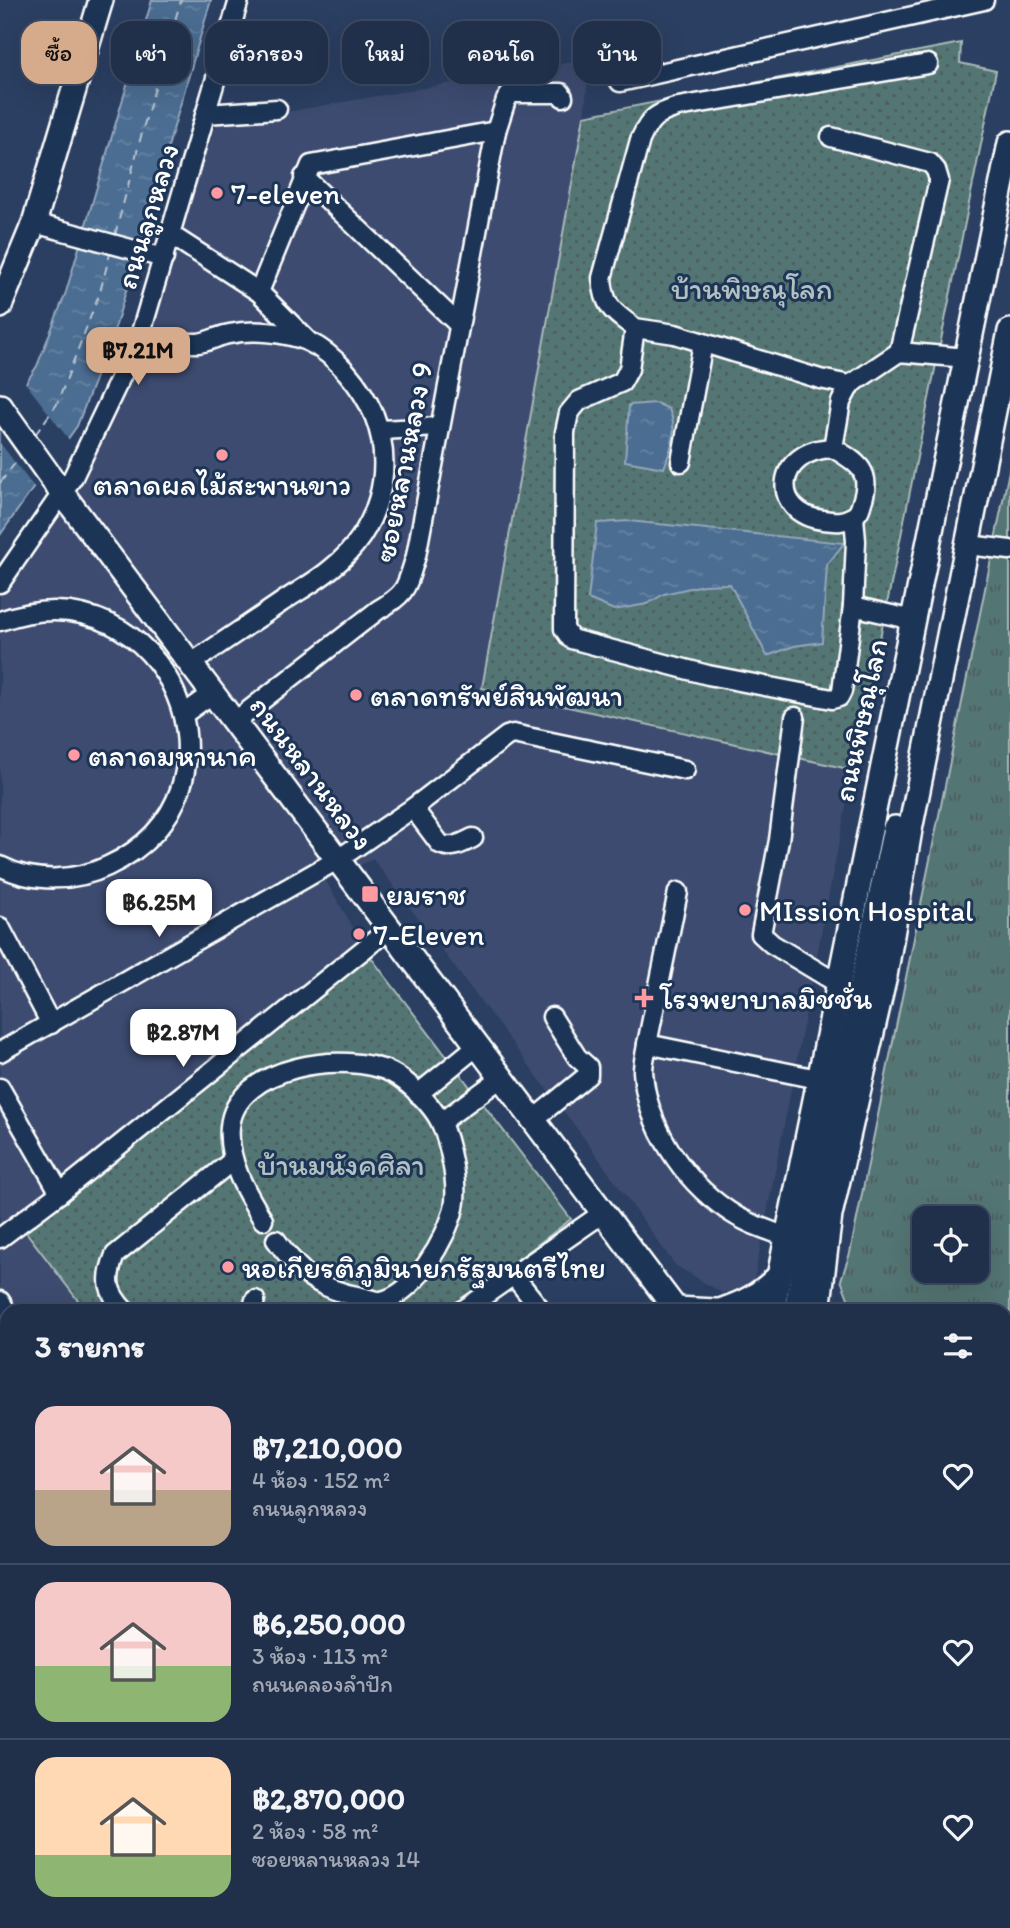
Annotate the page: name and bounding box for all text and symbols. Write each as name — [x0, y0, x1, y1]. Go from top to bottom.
chip: ซื้อ — [21, 21, 97, 84]
chip: เช่า — [111, 21, 191, 84]
chip: ตัวกรอง — [205, 21, 328, 84]
chip: ใหม่ — [342, 21, 429, 84]
chip: คอนโด — [443, 21, 559, 84]
chip: บ้าน — [573, 21, 661, 84]
street label: ถนนลูกหลวง — [107, 139, 188, 294]
place label: 7-eleven — [231, 175, 340, 212]
marker: 7-eleven — [209, 185, 225, 201]
park label: บ้านพิษณุโลก — [671, 270, 833, 308]
pin: ฿7.21M — [81, 328, 195, 387]
text: ฿7.21M — [102, 336, 174, 364]
street label: ซอยหลานหลวง 9 — [365, 359, 441, 565]
marker: ตลาดผลไม้สะพานขาว — [214, 447, 230, 463]
place label: ตลาดผลไม้สะพานขาว — [93, 466, 351, 503]
street label: ถนนพิษณุโลก — [825, 635, 896, 805]
place label: ตลาดทรัพย์สินพัฒนา — [370, 677, 623, 714]
marker: ตลาดทรัพย์สินพัฒนา — [348, 687, 364, 703]
street label: ถนนหลานหลวง — [242, 688, 382, 858]
place label: ตลาดมหานาค — [88, 737, 257, 774]
marker: ตลาดมหานาค — [66, 747, 82, 763]
place label: ยมราช — [386, 876, 466, 913]
pin: ฿6.25M — [102, 880, 216, 939]
marker: ยมราช — [360, 884, 380, 904]
text: ฿6.25M — [122, 888, 196, 916]
place label: MIssion Hospital — [759, 892, 974, 929]
marker: MIssion Hospital — [737, 902, 753, 918]
place label: 7-Eleven — [373, 916, 484, 953]
marker: 7-Eleven — [351, 926, 367, 942]
place label: โรงพยาบาลมิชชั่น — [659, 980, 872, 1017]
marker: โรงพยาบาลมิชชั่น — [634, 988, 654, 1008]
pin: ฿2.87M — [126, 1010, 240, 1069]
text: ฿2.87M — [146, 1018, 220, 1046]
park label: บ้านมนังคศิลา — [258, 1146, 424, 1183]
map controls — [912, 1206, 989, 1283]
button: locate — [912, 1206, 989, 1283]
place label: หอเกียรติภูมินายกรัฐมนตรีไทย — [242, 1249, 606, 1289]
marker: หอเกียรติภูมินายกรัฐมนตรีไทย — [220, 1259, 236, 1275]
icon: filters — [939, 1327, 977, 1365]
text: 3 รายการ — [35, 1328, 145, 1365]
text: ฿7,210,000 — [252, 1429, 403, 1466]
icon: home — [91, 1434, 175, 1518]
icon: heart — [939, 1457, 977, 1495]
text: 4 ห้อง · 152 m² — [252, 1466, 390, 1494]
text: ถนนลูกหลวง — [252, 1494, 367, 1522]
text: ฿6,250,000 — [252, 1605, 406, 1642]
icon: home — [91, 1610, 175, 1694]
icon: heart — [939, 1633, 977, 1671]
text: 3 ห้อง · 113 m² — [252, 1642, 388, 1670]
text: ถนนคลองลำปัก — [252, 1670, 393, 1698]
text: ฿2,870,000 — [252, 1780, 405, 1817]
icon: home — [91, 1785, 175, 1869]
icon: heart — [939, 1808, 977, 1846]
text: 2 ห้อง · 58 m² — [252, 1817, 378, 1845]
text: ซอยหลานหลวง 14 — [252, 1845, 420, 1873]

